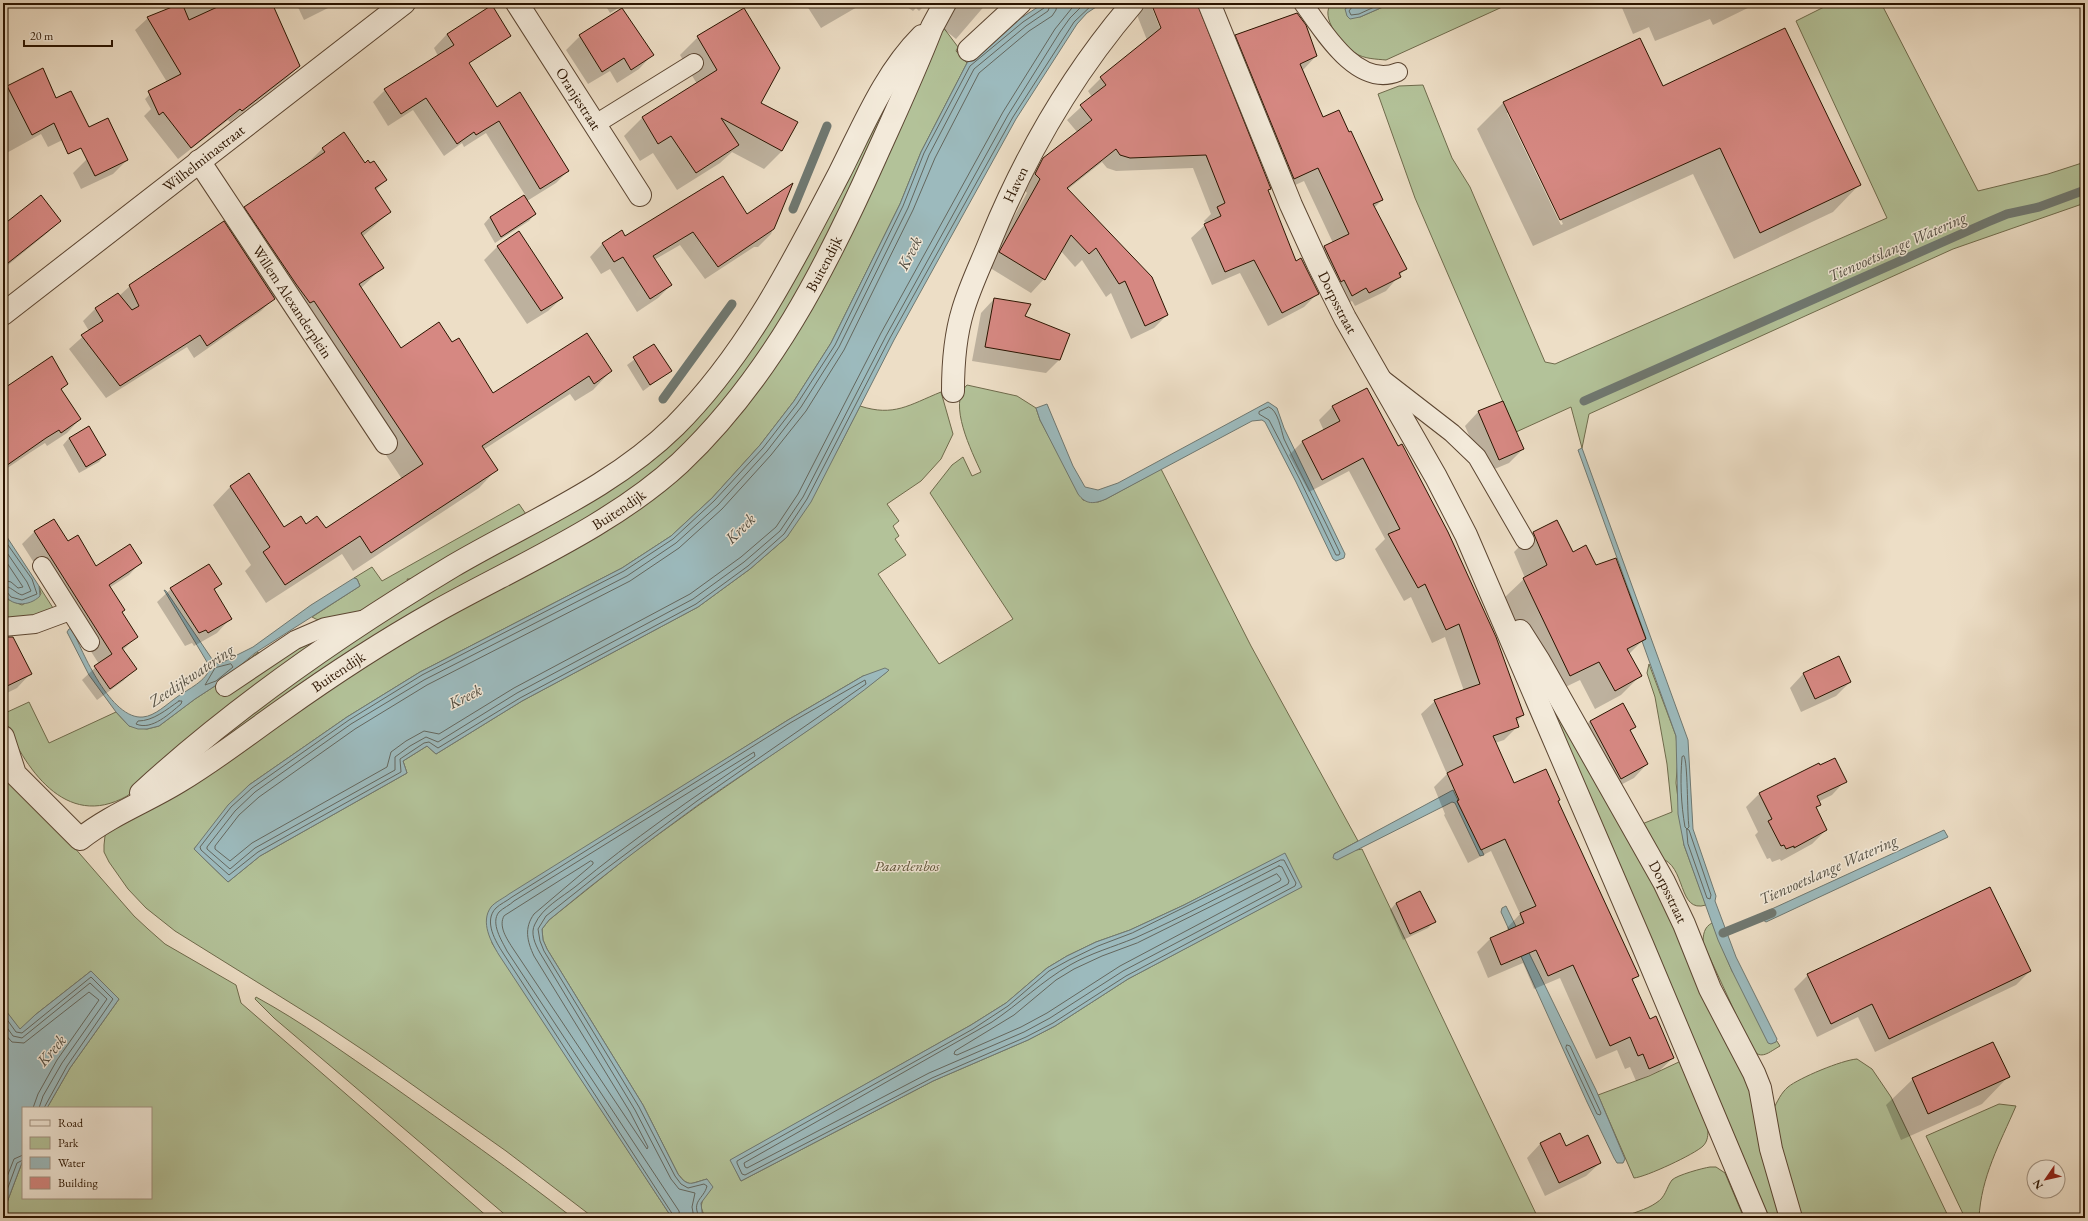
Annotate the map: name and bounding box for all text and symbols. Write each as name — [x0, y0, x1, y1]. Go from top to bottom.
scale bar — [24, 22, 112, 48]
text: 20 m — [30, 28, 54, 44]
street label: Oranjestraat — [552, 64, 606, 134]
street label: Wilhelminastraat — [159, 120, 248, 196]
street label: Haven — [998, 163, 1032, 205]
water label: Tienvoetslange Watering — [1825, 206, 1971, 286]
street label: Buitendijk — [801, 232, 847, 295]
water label: Kreek — [892, 232, 927, 274]
street label: Willem Alexanderplein — [248, 241, 337, 362]
street label: Dorpsstraat — [1314, 268, 1362, 337]
street label: Buitendijk — [588, 484, 650, 534]
water label: Kreek — [720, 508, 761, 549]
water label: Zeedijkwatering — [144, 638, 239, 712]
street label: Buitendijk — [307, 646, 369, 696]
water label: Kreek — [444, 679, 486, 714]
water label: Tienvoetslange Watering — [1756, 829, 1902, 909]
park label: Paardenbos — [875, 856, 940, 875]
street label: Dorpsstraat — [1645, 857, 1692, 926]
water label: Kreek — [31, 1030, 71, 1071]
legend — [22, 1107, 152, 1199]
text: Road — [58, 1115, 84, 1131]
text: Park — [58, 1135, 79, 1151]
text: Water — [58, 1155, 85, 1171]
north arrow — [2026, 1159, 2066, 1199]
text: Building — [58, 1175, 99, 1191]
text: N — [2029, 1177, 2046, 1192]

